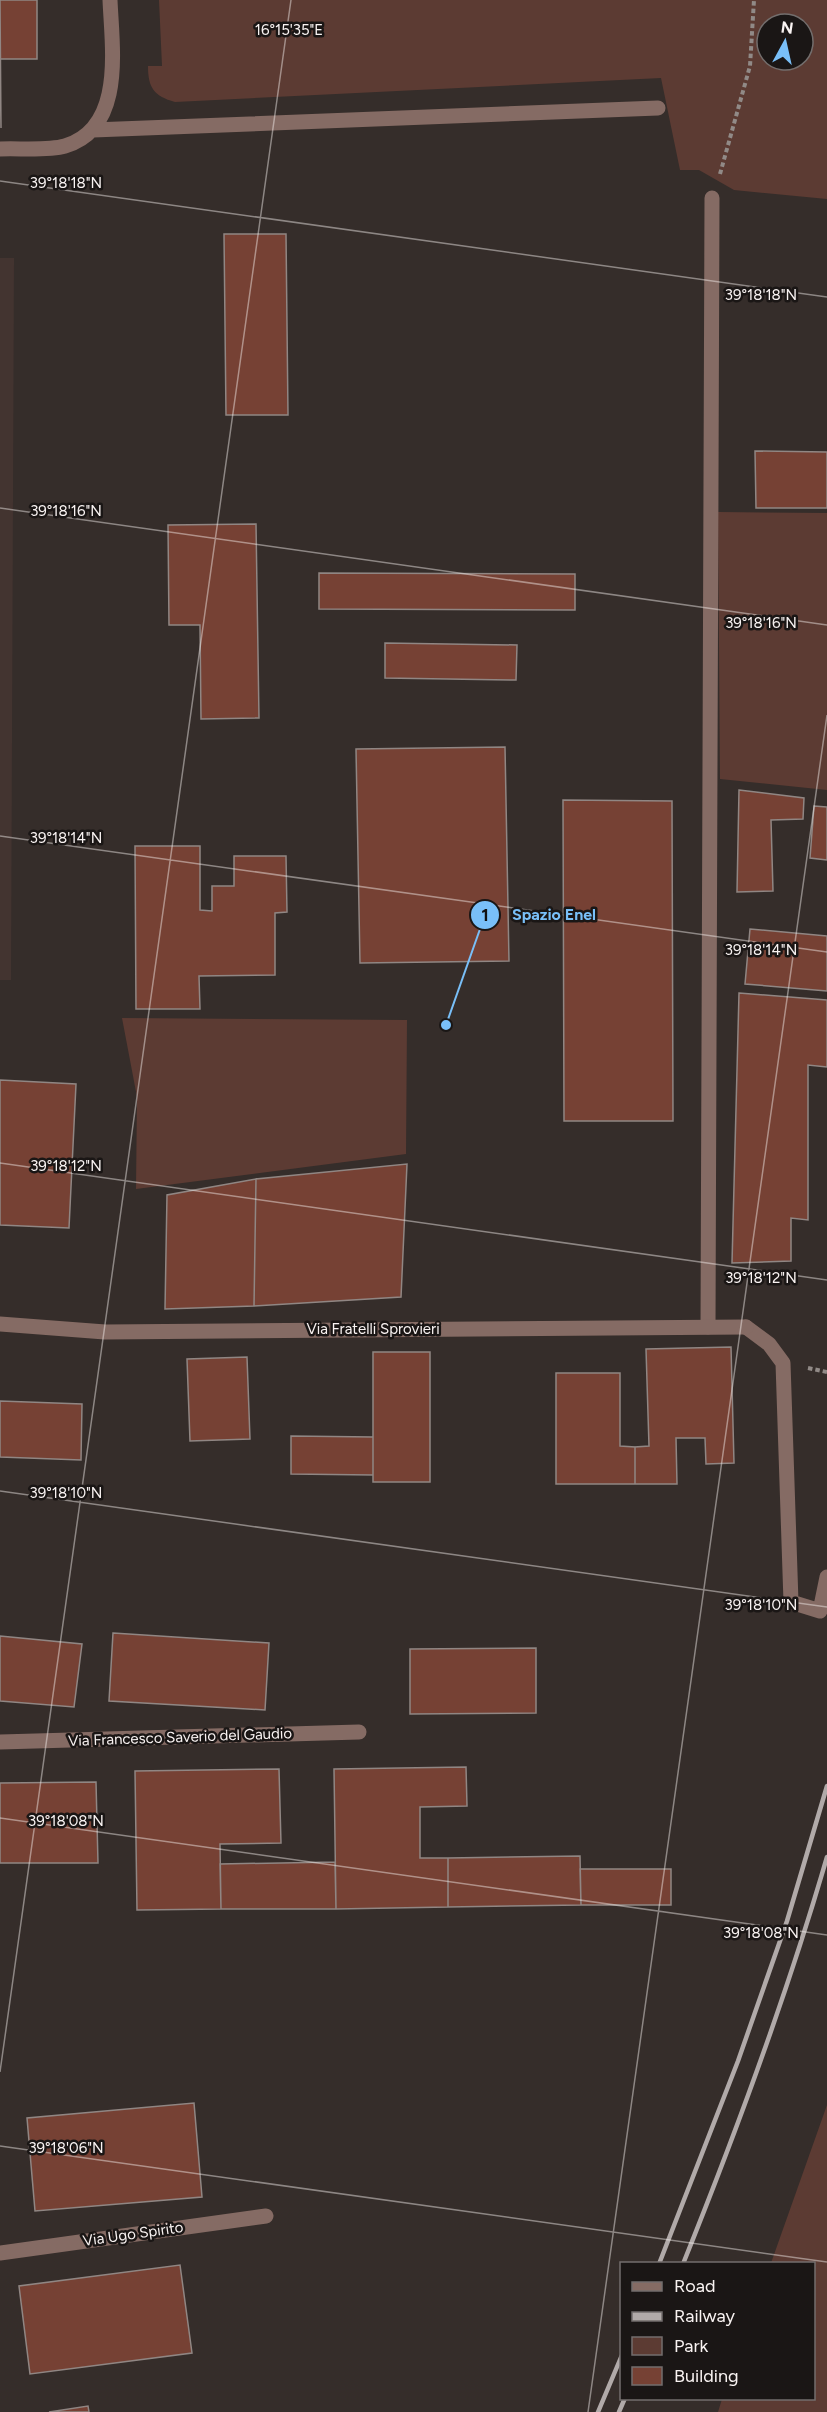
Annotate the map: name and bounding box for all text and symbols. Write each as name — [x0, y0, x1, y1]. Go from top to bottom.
north arrow — [755, 12, 815, 72]
text: N — [780, 17, 794, 38]
text: 16°15'35"E — [255, 21, 323, 39]
text: 39°18'18"N — [30, 174, 102, 192]
text: 39°18'18"N — [725, 286, 797, 304]
text: 39°18'16"N — [30, 502, 102, 520]
text: 39°18'16"N — [725, 614, 797, 632]
text: 39°18'14"N — [30, 829, 102, 847]
callout: Spazio Enel — [470, 898, 608, 932]
text: 1 — [481, 904, 489, 926]
text: Spazio Enel — [512, 905, 596, 924]
text: 39°18'14"N — [725, 941, 797, 959]
text: 39°18'12"N — [30, 1157, 102, 1175]
text: 39°18'12"N — [725, 1269, 797, 1287]
street label: Via Fratelli Sprovieri — [306, 1320, 440, 1338]
text: 39°18'10"N — [30, 1484, 102, 1502]
text: 39°18'10"N — [725, 1596, 797, 1614]
street label: Via Francesco Saverio del Gaudio — [68, 1724, 293, 1750]
text: 39°18'08"N — [28, 1812, 104, 1830]
text: 39°18'08"N — [723, 1924, 799, 1942]
text: 39°18'06"N — [28, 2139, 104, 2157]
street label: Via Ugo Spirito — [81, 2218, 185, 2250]
legend — [620, 2262, 815, 2400]
text: Road — [674, 2275, 715, 2297]
text: Railway — [674, 2305, 736, 2327]
text: Park — [674, 2335, 709, 2357]
text: Building — [674, 2365, 739, 2387]

